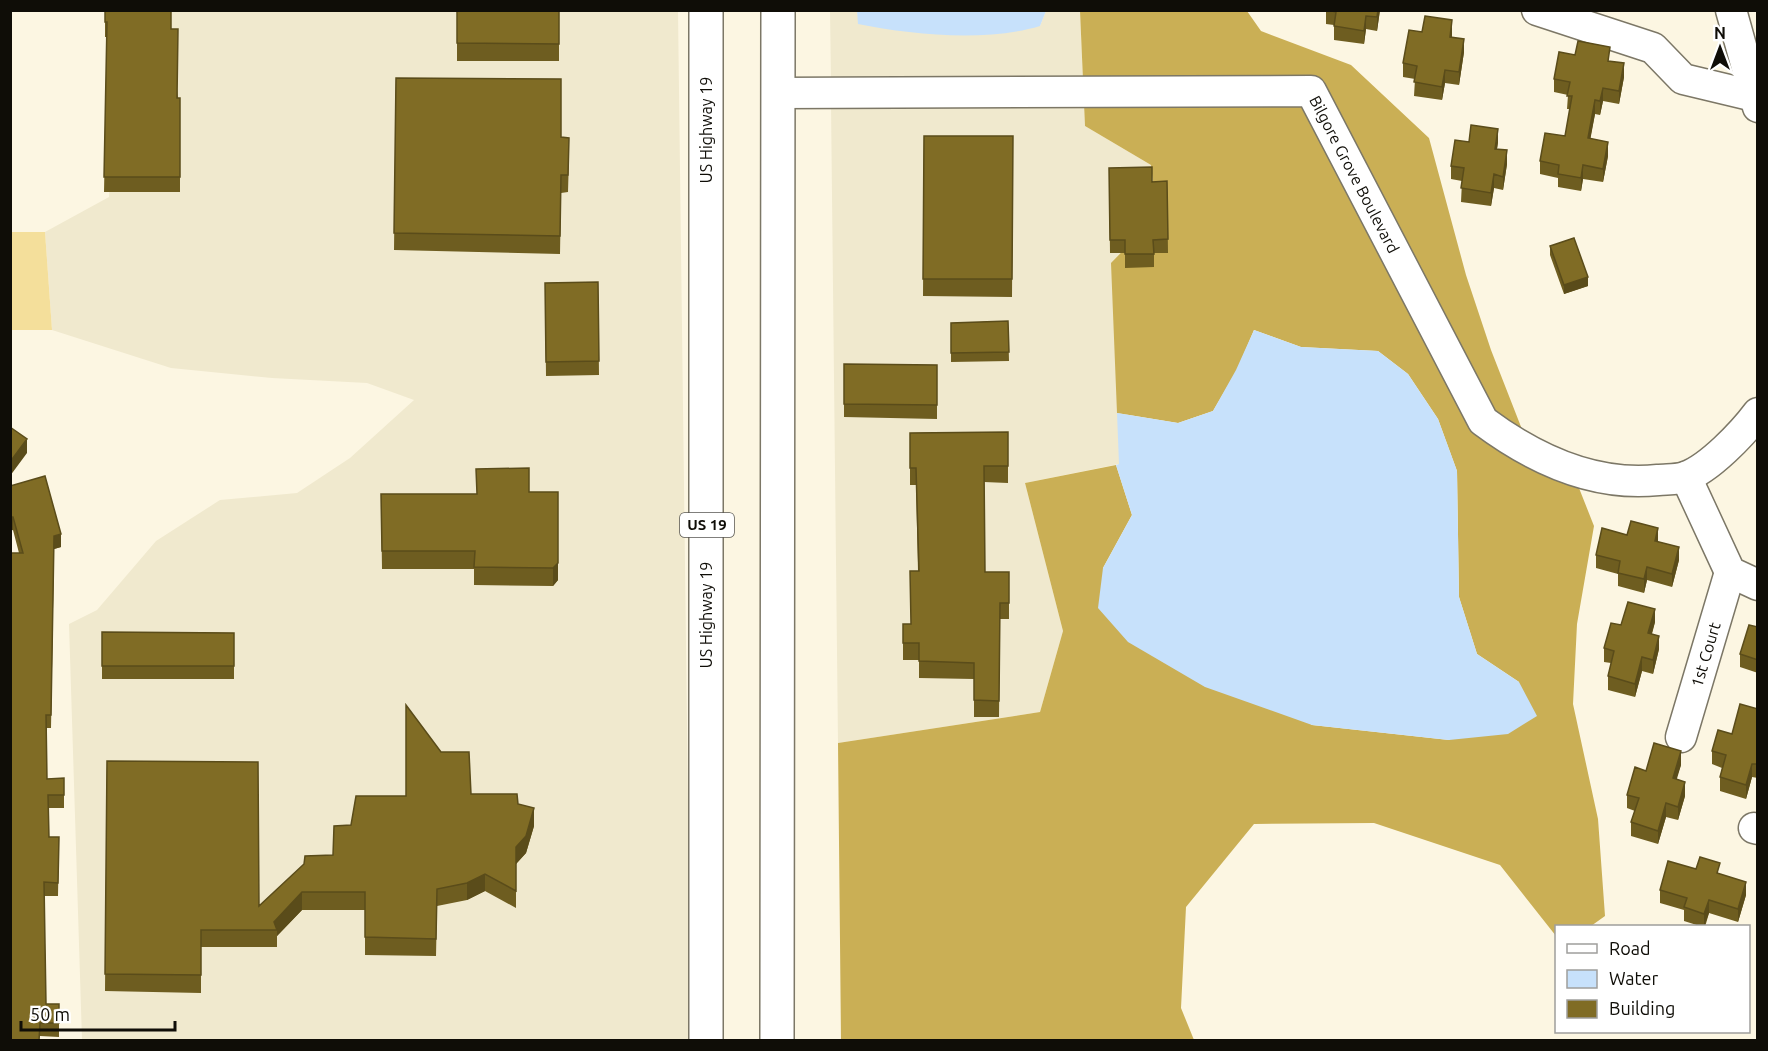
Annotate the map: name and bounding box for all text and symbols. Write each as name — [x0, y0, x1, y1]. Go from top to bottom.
north arrow — [1690, 18, 1750, 78]
text: N — [1714, 24, 1726, 42]
street label: US Highway 19 — [697, 77, 715, 183]
street label: Bilgore Grove Boulevard — [1306, 93, 1403, 256]
road number: US 19 — [680, 513, 734, 537]
street label: US Highway 19 — [697, 562, 715, 668]
street label: 1st Court — [1687, 619, 1724, 689]
legend — [1555, 925, 1750, 1033]
text: Road — [1609, 938, 1651, 958]
text: Water — [1609, 968, 1659, 988]
scale bar — [21, 994, 176, 1032]
text: Building — [1609, 998, 1675, 1018]
text: 50 m — [30, 1004, 70, 1024]

